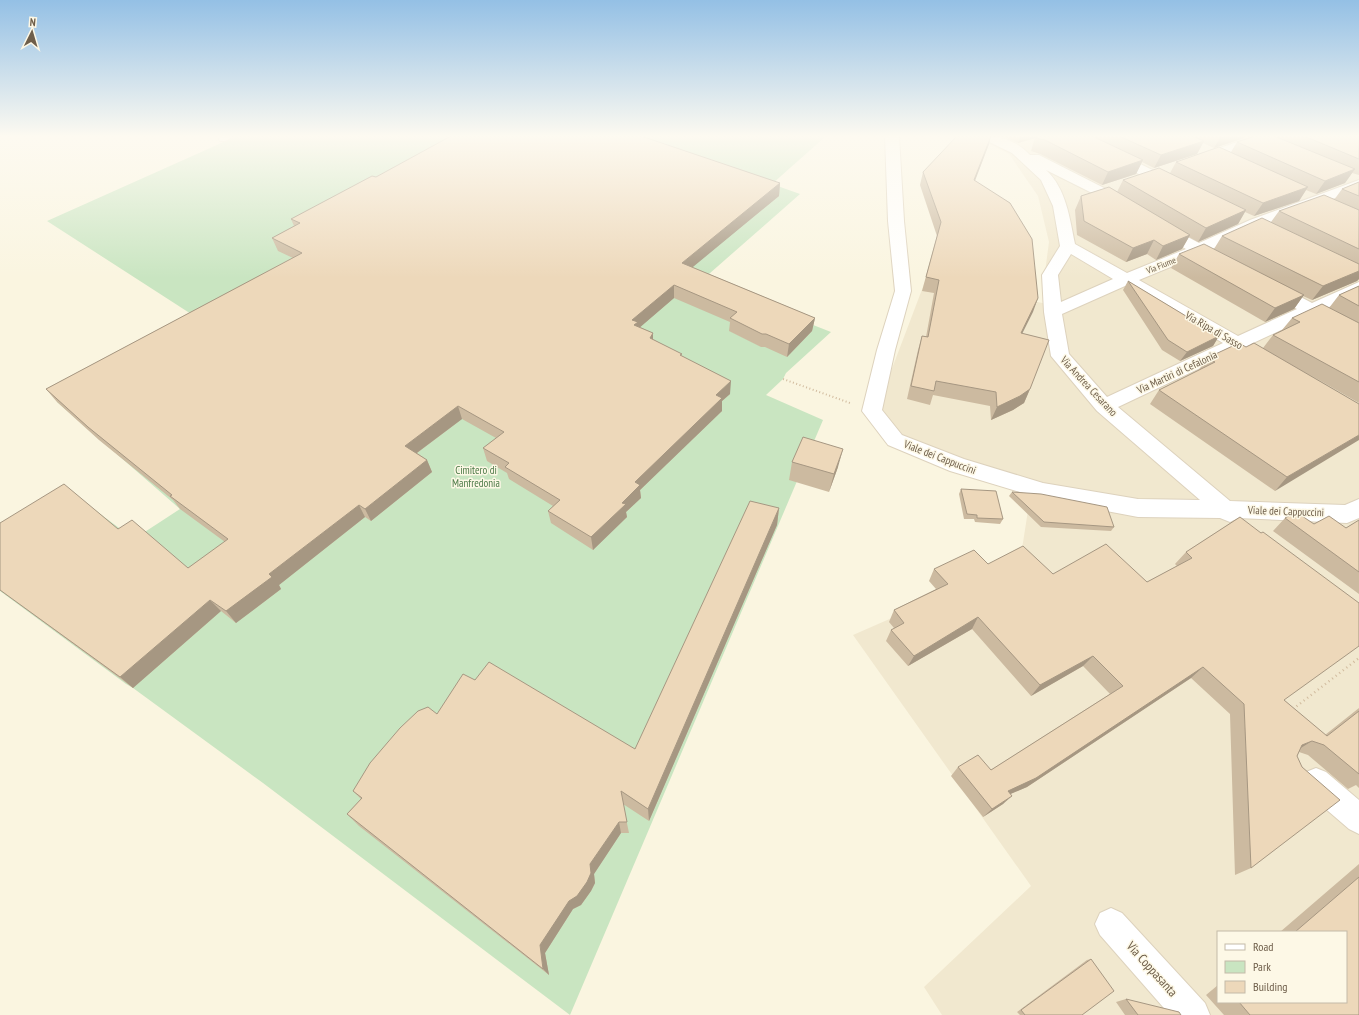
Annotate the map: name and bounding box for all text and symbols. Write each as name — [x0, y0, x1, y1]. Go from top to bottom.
north arrow — [12, 12, 52, 52]
text: N — [29, 15, 36, 29]
street label: Via Fiume — [1144, 254, 1178, 276]
street label: Via Ripa di Sasso — [1182, 307, 1245, 352]
street label: Via Martiri di Cefalonia — [1134, 347, 1219, 397]
street label: Via Andrea Cesarano — [1057, 352, 1121, 419]
street label: Viale dei Cappuccini — [901, 436, 978, 477]
park label: Cimitero di Manfredonia — [452, 463, 500, 490]
street label: Viale dei Cappuccini — [1247, 503, 1324, 519]
legend — [1217, 931, 1347, 1003]
street label: Via Coppasanta — [1122, 937, 1181, 1000]
text: Road — [1253, 939, 1273, 954]
text: Park — [1253, 959, 1271, 974]
text: Building — [1253, 979, 1288, 994]

